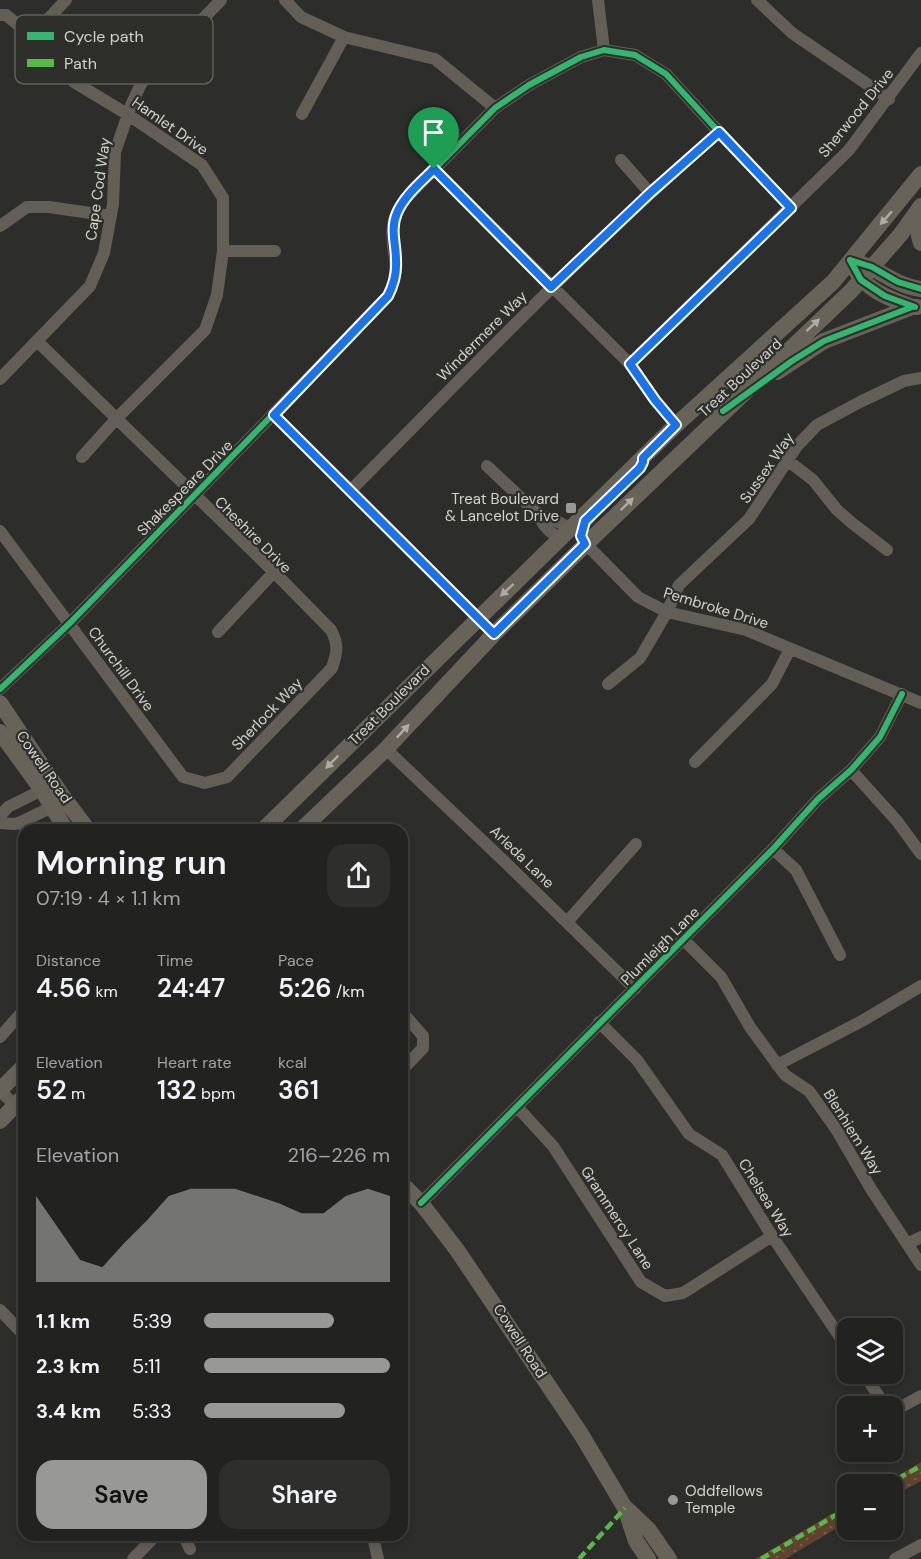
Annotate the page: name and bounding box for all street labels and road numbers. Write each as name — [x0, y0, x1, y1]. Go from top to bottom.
street label: Sherwood Drive — [814, 64, 898, 162]
street label: Hamlet Drive — [128, 92, 212, 160]
street label: Cape Cod Way — [81, 136, 115, 242]
street label: Windermere Way — [433, 286, 532, 385]
street label: Treat Boulevard — [694, 334, 786, 422]
street label: Sussex Way — [735, 428, 799, 507]
street label: Shakespeare Drive — [133, 436, 237, 540]
street label: Cheshire Drive — [210, 492, 296, 578]
street label: Pembroke Drive — [661, 583, 771, 633]
street label: Churchill Drive — [83, 623, 159, 715]
street label: Treat Boulevard — [344, 660, 434, 750]
street label: Sherlock Way — [227, 673, 307, 755]
street label: Cowell Road — [12, 727, 76, 807]
street label: Arleda Lane — [486, 821, 558, 893]
street label: Plumleigh Lane — [616, 902, 704, 990]
street label: Blenhiem Way — [819, 1085, 888, 1179]
street label: Chelsea Way — [734, 1155, 799, 1242]
street label: Grammercy Lane — [576, 1162, 658, 1274]
street label: Cowell Road — [489, 1300, 551, 1382]

